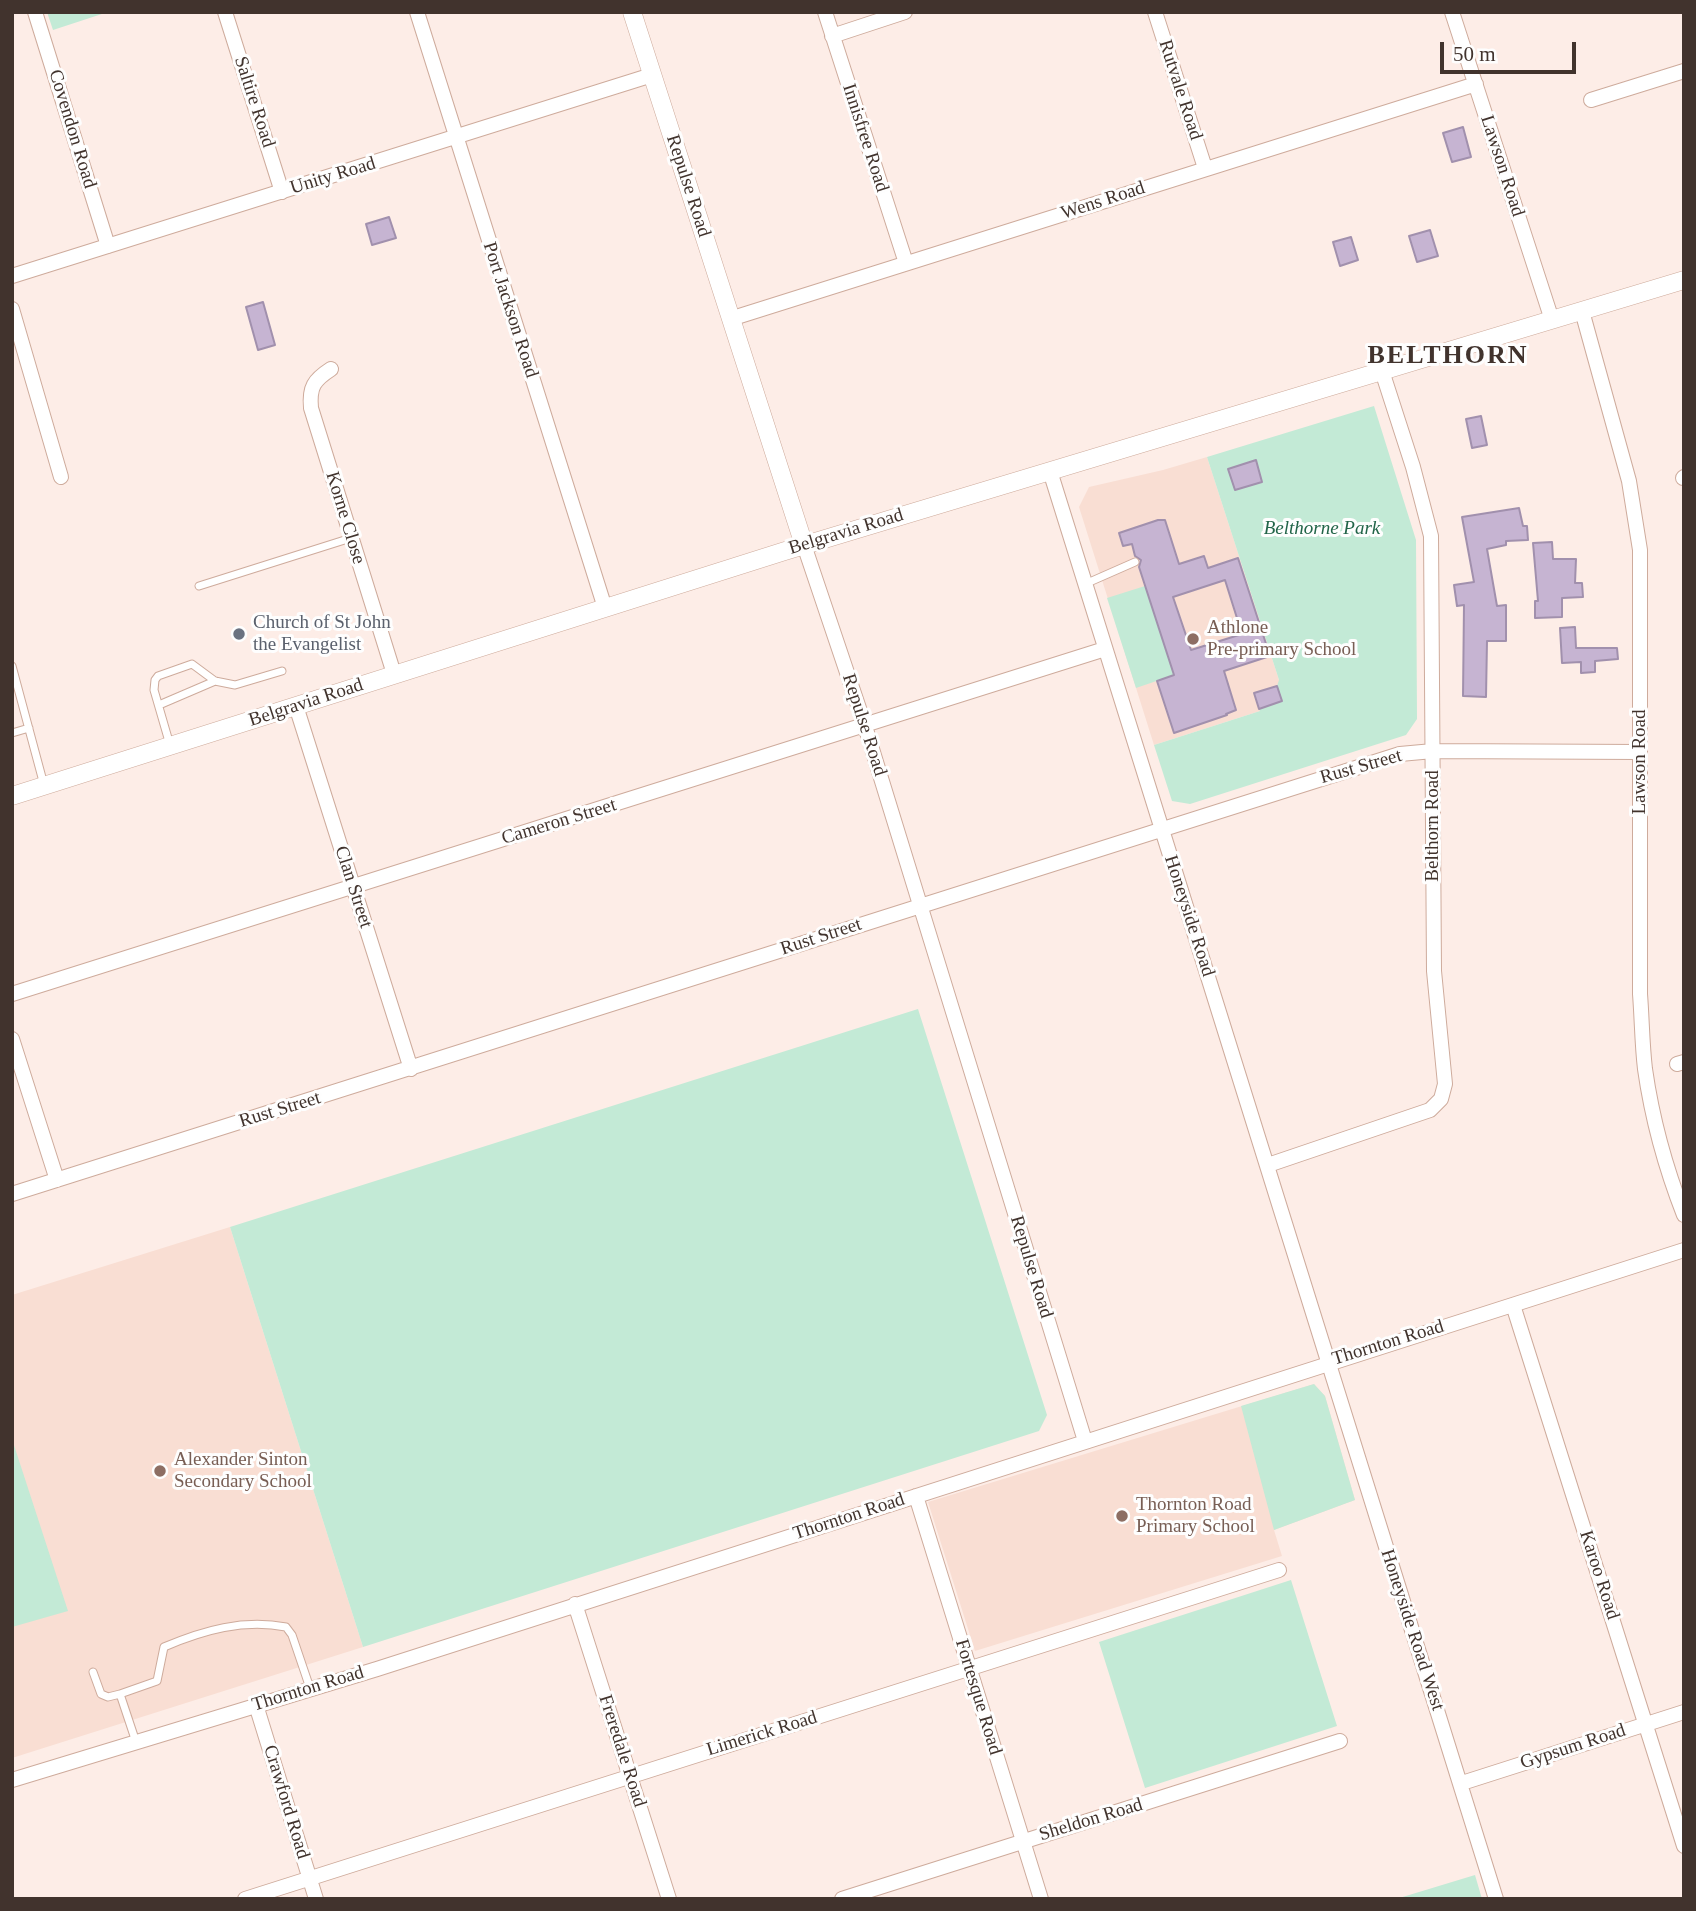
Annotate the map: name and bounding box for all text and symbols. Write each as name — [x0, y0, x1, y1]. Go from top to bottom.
scale bar — [1444, 28, 1580, 72]
street label: Rutvale Road — [1153, 37, 1207, 143]
text: 50 m — [1453, 42, 1496, 66]
street label: Saltire Road — [229, 54, 279, 150]
street label: Covendon Road — [43, 67, 101, 191]
street label: Innisfree Road — [837, 81, 893, 195]
street label: Lawson Road — [1475, 113, 1529, 219]
street label: Repulse Road — [661, 132, 715, 240]
street label: Unity Road — [288, 152, 378, 200]
street label: Wens Road — [1058, 177, 1148, 225]
street label: Port Jackson Road — [477, 239, 543, 381]
district label: BELTHORN — [1369, 340, 1527, 372]
street label: Korne Close — [320, 469, 370, 567]
street label: Belgravia Road — [786, 504, 906, 560]
park label: Belthorne Park — [1264, 518, 1380, 540]
place label: Church of St John the Evangelist — [253, 612, 391, 656]
place label: Athlone Pre-primary School — [1207, 617, 1356, 661]
marker: Church of St John the Evangelist — [231, 626, 247, 642]
marker: Athlone Pre-primary School — [1185, 631, 1201, 647]
street label: Repulse Road — [837, 671, 891, 779]
street label: Belgravia Road — [246, 674, 366, 732]
street label: Lawson Road — [1629, 709, 1651, 815]
street label: Rust Street — [1318, 744, 1404, 790]
street label: Belthorn Road — [1422, 770, 1444, 882]
street label: Cameron Street — [499, 794, 619, 850]
street label: Clan Street — [329, 843, 377, 931]
street label: Honeyside Road — [1159, 853, 1219, 979]
street label: Rust Street — [778, 913, 864, 961]
street label: Rust Street — [237, 1087, 323, 1133]
street label: Repulse Road — [1005, 1213, 1057, 1321]
street label: Thornton Road — [1329, 1315, 1447, 1371]
place label: Alexander Sinton Secondary School — [174, 1449, 312, 1493]
marker: Alexander Sinton Secondary School — [152, 1463, 168, 1479]
street label: Thornton Road — [791, 1488, 907, 1546]
place label: Thornton Road Primary School — [1136, 1494, 1255, 1538]
marker: Thornton Road Primary School — [1114, 1508, 1130, 1524]
street label: Karoo Road — [1574, 1528, 1624, 1622]
street label: Honeyside Road West — [1375, 1546, 1449, 1714]
street label: Fortesque Road — [950, 1636, 1006, 1758]
street label: Thornton Road — [249, 1661, 367, 1717]
street label: Freredale Road — [593, 1692, 651, 1810]
street label: Limerick Road — [704, 1706, 820, 1762]
street label: Gypsum Road — [1518, 1719, 1628, 1775]
street label: Crawford Road — [258, 1742, 314, 1862]
street label: Sheldon Road — [1036, 1793, 1146, 1847]

